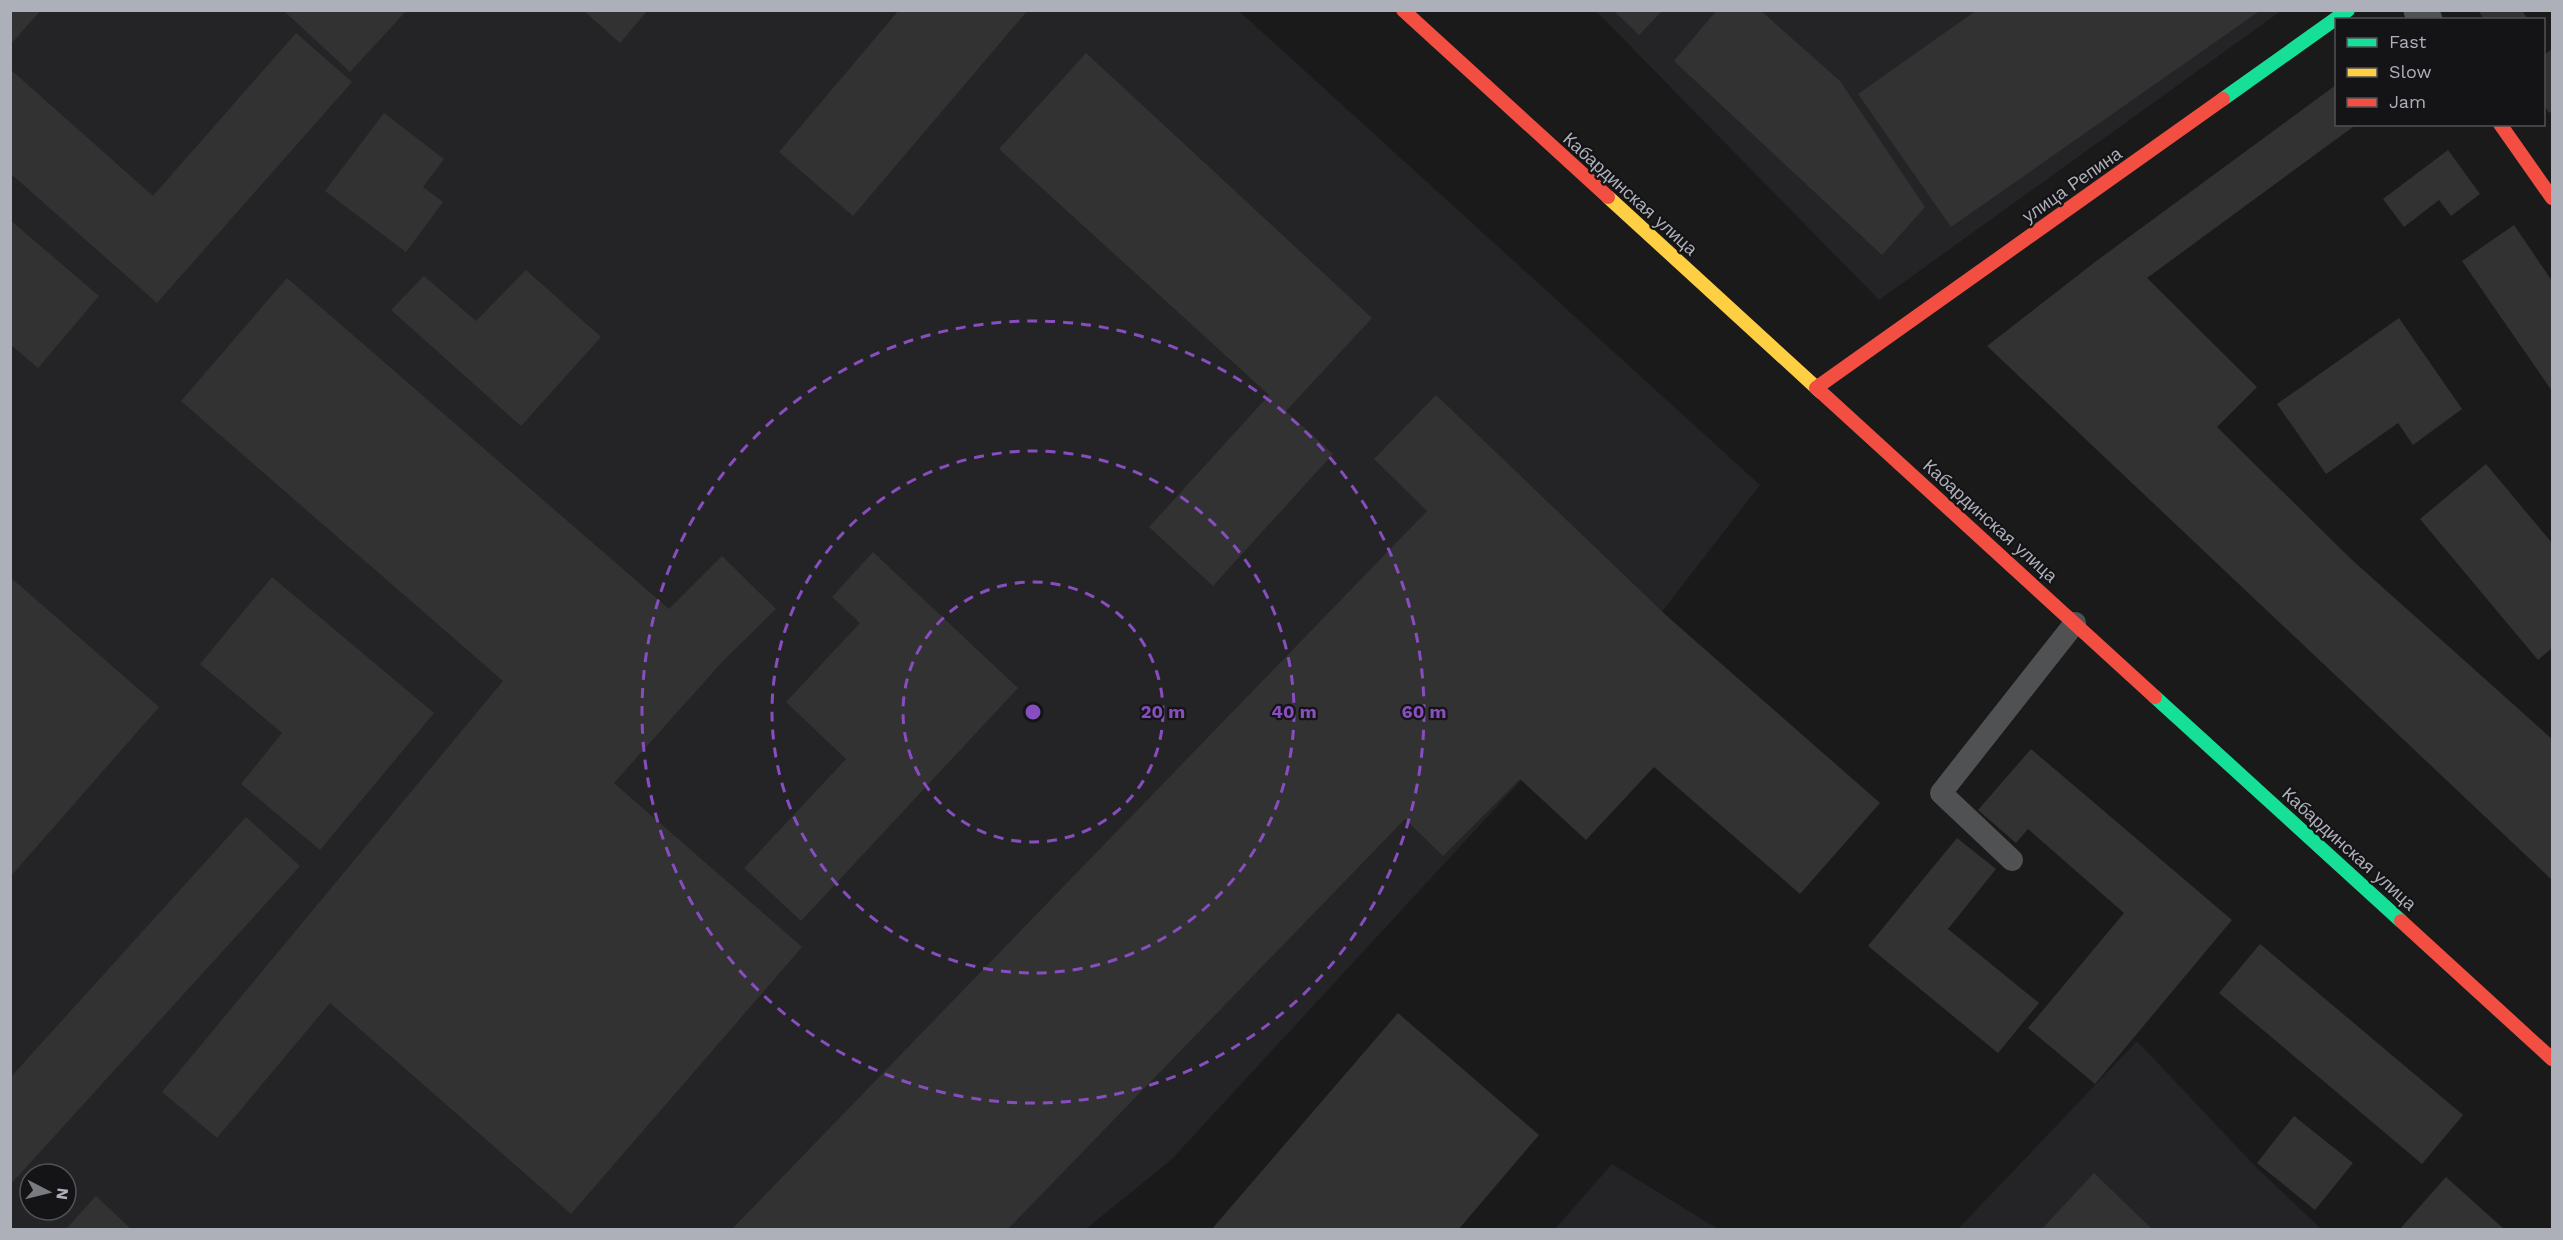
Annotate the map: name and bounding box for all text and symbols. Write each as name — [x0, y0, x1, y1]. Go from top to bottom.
legend — [2335, 18, 2545, 126]
text: Fast — [2389, 31, 2427, 52]
text: Slow — [2389, 61, 2432, 82]
text: Jam — [2389, 91, 2426, 112]
street label: Кабардинская улица — [1559, 128, 1702, 260]
street label: улица Репина — [2018, 142, 2126, 227]
street label: Кабардинская улица — [1919, 455, 2062, 587]
text: 20 m — [1141, 701, 1185, 722]
text: 40 m — [1271, 701, 1317, 722]
text: 60 m — [1402, 701, 1446, 722]
centre of rings — [1023, 702, 1043, 722]
street label: Кабардинская улица — [2278, 783, 2421, 915]
north arrow — [18, 1162, 78, 1222]
text: N — [52, 1187, 73, 1201]

